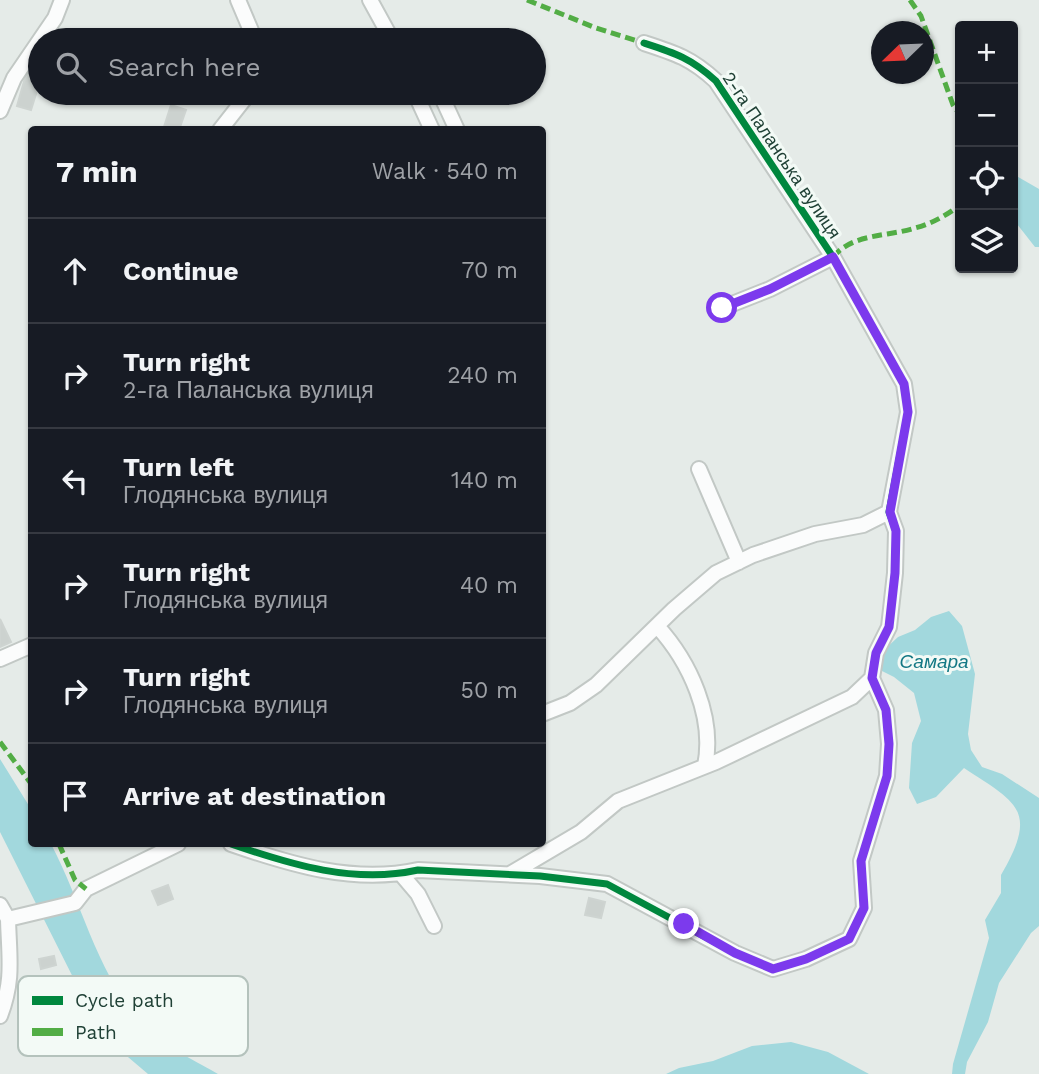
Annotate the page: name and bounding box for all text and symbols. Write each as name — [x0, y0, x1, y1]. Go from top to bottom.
north arrow — [871, 21, 934, 84]
map controls — [955, 21, 1018, 273]
button: + — [955, 21, 1018, 84]
search box — [28, 28, 546, 105]
icon: search — [52, 48, 90, 86]
text: Search here — [108, 52, 260, 82]
street label: 2-га Паланська вулиця — [718, 68, 846, 242]
button: − — [955, 84, 1018, 147]
button: locate — [955, 147, 1018, 210]
text: 7 min — [56, 154, 138, 189]
text: Walk · 540 m — [372, 158, 518, 185]
button: layers — [955, 210, 1018, 273]
icon: ahead — [56, 252, 94, 290]
text: Continue — [123, 256, 239, 286]
text: 70 m — [461, 257, 518, 284]
route start — [706, 292, 737, 323]
text: Turn right — [123, 347, 250, 377]
icon: right — [56, 357, 94, 395]
text: 240 m — [447, 362, 518, 389]
text: 2-га Паланська вулиця — [123, 377, 374, 404]
text: Turn left — [123, 452, 234, 482]
icon: left — [56, 462, 94, 500]
text: 140 m — [451, 467, 518, 494]
text: Глодянська вулиця — [123, 482, 328, 509]
text: Turn right — [123, 557, 250, 587]
icon: right — [56, 567, 94, 605]
text: 40 m — [460, 572, 518, 599]
text: Глодянська вулиця — [123, 587, 328, 614]
water label: Самара — [899, 650, 969, 673]
text: Turn right — [123, 662, 250, 692]
icon: right — [56, 672, 94, 710]
text: 50 m — [461, 677, 518, 704]
text: Глодянська вулиця — [123, 692, 328, 719]
icon: arrive — [56, 777, 94, 815]
text: Arrive at destination — [123, 781, 386, 811]
route end — [668, 908, 699, 939]
legend — [18, 976, 248, 1056]
text: Cycle path — [75, 989, 174, 1012]
text: Path — [75, 1021, 117, 1044]

